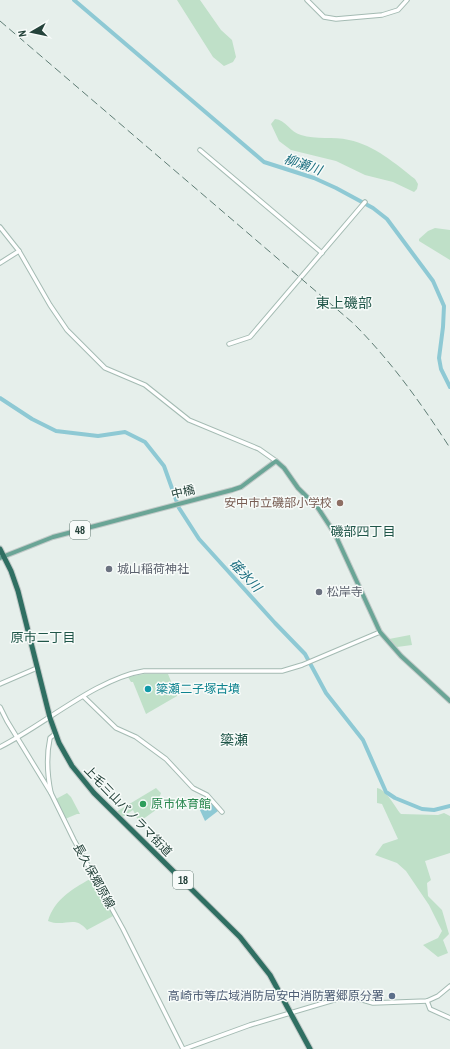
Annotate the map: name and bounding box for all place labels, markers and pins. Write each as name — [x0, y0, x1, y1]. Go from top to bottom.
place label: 安中市立磯部小学校 — [224, 495, 332, 511]
marker: 安中市立磯部小学校 — [335, 498, 345, 508]
place label: 城山稲荷神社 — [117, 561, 189, 577]
marker: 城山稲荷神社 — [104, 564, 114, 574]
place label: 松岸寺 — [327, 584, 363, 600]
marker: 松岸寺 — [314, 587, 324, 597]
place label: 簗瀬二子塚古墳 — [156, 681, 240, 697]
marker: 簗瀬二子塚古墳 — [143, 684, 153, 694]
place label: 原市体育館 — [151, 796, 211, 812]
marker: 原市体育館 — [138, 799, 148, 809]
place label: 高崎市等広域消防局安中消防署郷原分署 — [168, 988, 384, 1004]
marker: 高崎市等広域消防局安中消防署郷原分署 — [387, 991, 397, 1001]

